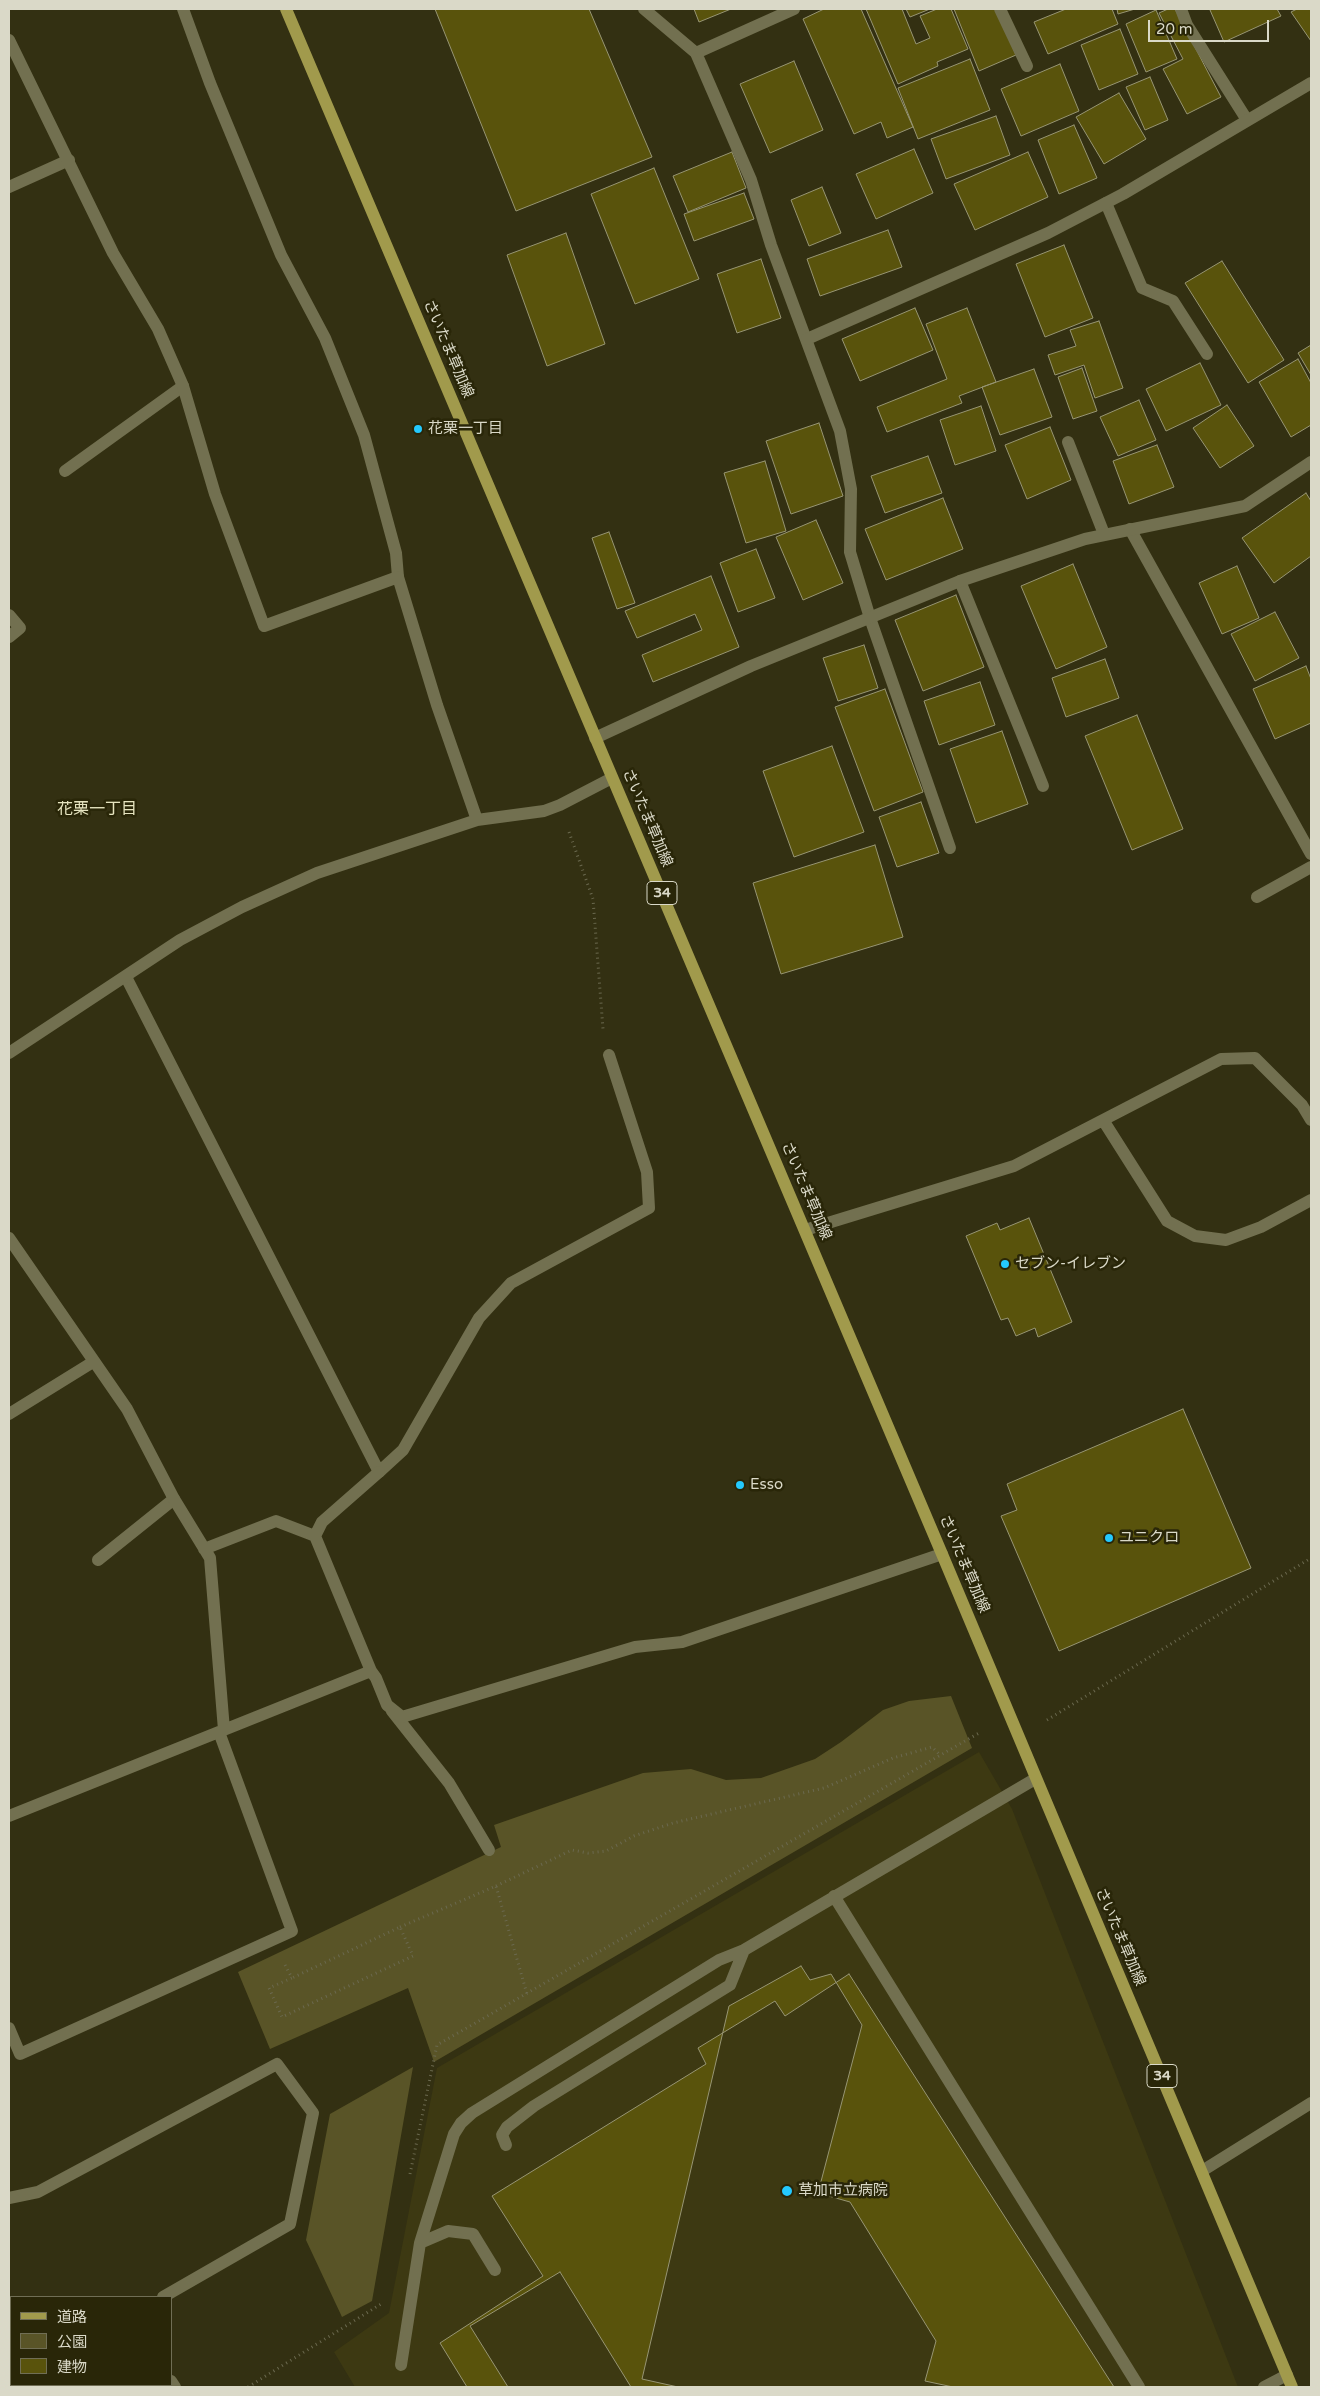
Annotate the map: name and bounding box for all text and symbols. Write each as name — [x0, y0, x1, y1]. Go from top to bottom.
scale bar — [1150, 10, 1271, 42]
text: 20 m — [1156, 20, 1193, 38]
street label: さいたま草加線 — [419, 297, 477, 401]
place label: 花栗一丁目 — [428, 420, 503, 438]
marker: 花栗一丁目 — [412, 423, 424, 435]
street label: さいたま草加線 — [618, 766, 676, 870]
district label: 花栗一丁目 — [57, 800, 137, 820]
road number: 34 — [647, 881, 677, 904]
street label: さいたま草加線 — [777, 1139, 835, 1243]
place label: セブン-イレブン — [1015, 1255, 1126, 1273]
marker: セブン-イレブン — [999, 1258, 1011, 1270]
place label: Esso — [750, 1476, 783, 1494]
marker: Esso — [734, 1479, 746, 1491]
street label: さいたま草加線 — [935, 1512, 993, 1616]
place label: ユニクロ — [1119, 1529, 1179, 1547]
marker: ユニクロ — [1103, 1532, 1115, 1544]
street label: さいたま草加線 — [1091, 1885, 1149, 1989]
road number: 34 — [1147, 2064, 1177, 2088]
place label: 草加市立病院 — [798, 2182, 888, 2200]
marker: 草加市立病院 — [780, 2184, 794, 2198]
legend — [10, 2296, 172, 2386]
text: 道路 — [57, 2308, 87, 2326]
text: 公園 — [57, 2333, 87, 2351]
text: 建物 — [57, 2358, 87, 2376]

